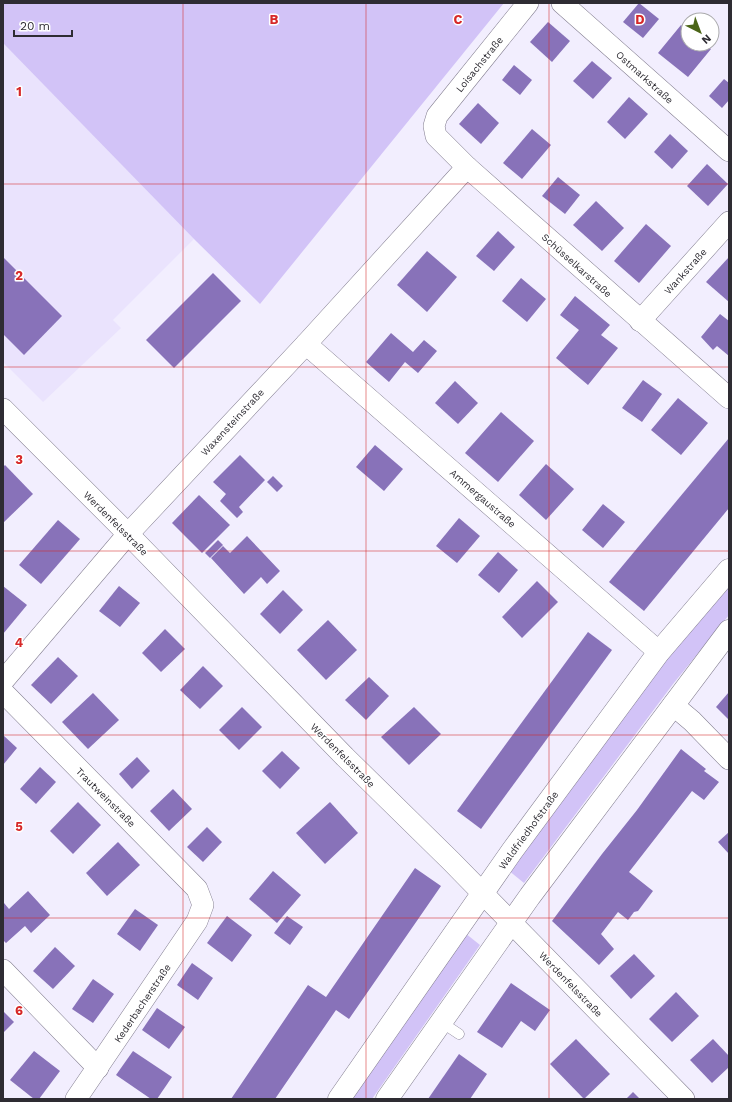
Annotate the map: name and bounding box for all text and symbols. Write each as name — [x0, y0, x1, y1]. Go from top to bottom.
scale bar — [14, 12, 72, 38]
text: B — [270, 12, 279, 27]
text: C — [454, 12, 463, 27]
text: D — [635, 12, 645, 27]
north arrow — [680, 12, 720, 52]
text: 20 m — [20, 19, 50, 33]
text: N — [699, 32, 714, 47]
street label: Loisachstraße — [454, 34, 505, 94]
street label: Ostmarkstraße — [614, 49, 676, 106]
text: 1 — [16, 84, 22, 99]
street label: Schüsselkarstraße — [540, 231, 614, 300]
street label: Wankstraße — [662, 246, 709, 296]
text: 2 — [15, 268, 23, 283]
street label: Waxensteinstraße — [199, 387, 266, 458]
text: 3 — [15, 452, 23, 467]
street label: Ammergaustraße — [448, 467, 518, 530]
street label: Werdenfelsstraße — [81, 489, 150, 558]
text: 4 — [15, 635, 24, 650]
street label: Werdenfelsstraße — [308, 721, 377, 790]
street label: Trautweinstraße — [74, 765, 138, 829]
street label: Waldfriedhofstraße — [496, 789, 561, 872]
text: 5 — [15, 819, 23, 834]
street label: Werdenfelsstraße — [537, 950, 605, 1019]
street label: Kederbacherstraße — [112, 962, 173, 1045]
text: 6 — [15, 1003, 23, 1018]

